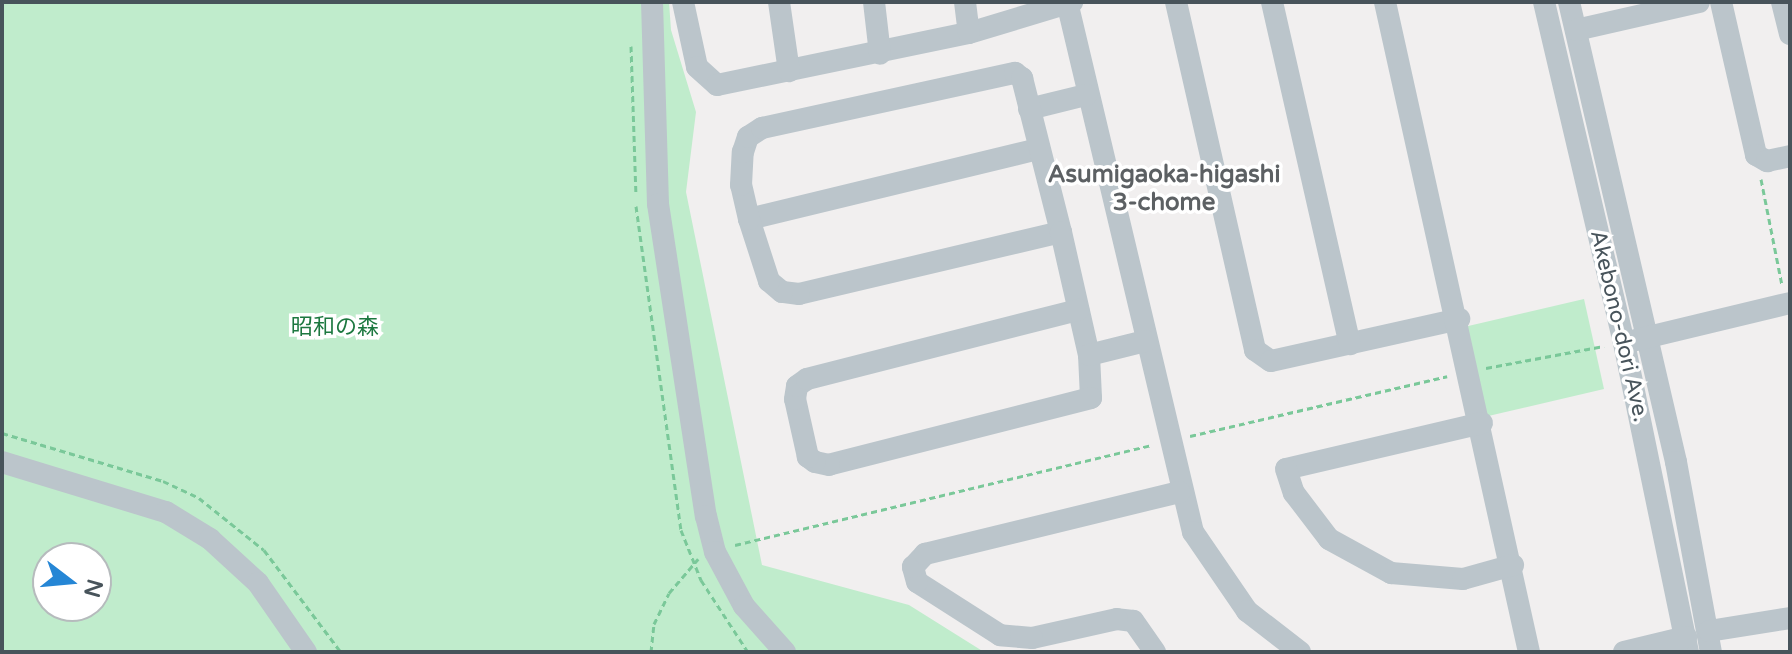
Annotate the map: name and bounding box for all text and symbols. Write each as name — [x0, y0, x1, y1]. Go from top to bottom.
district label: Asumigaoka-higashi 3-chome — [1048, 161, 1280, 217]
street label: Akebono-dori Ave. — [1584, 228, 1654, 424]
park label: 昭和の森 — [291, 315, 379, 341]
north arrow — [32, 542, 112, 622]
text: N — [78, 576, 108, 600]

